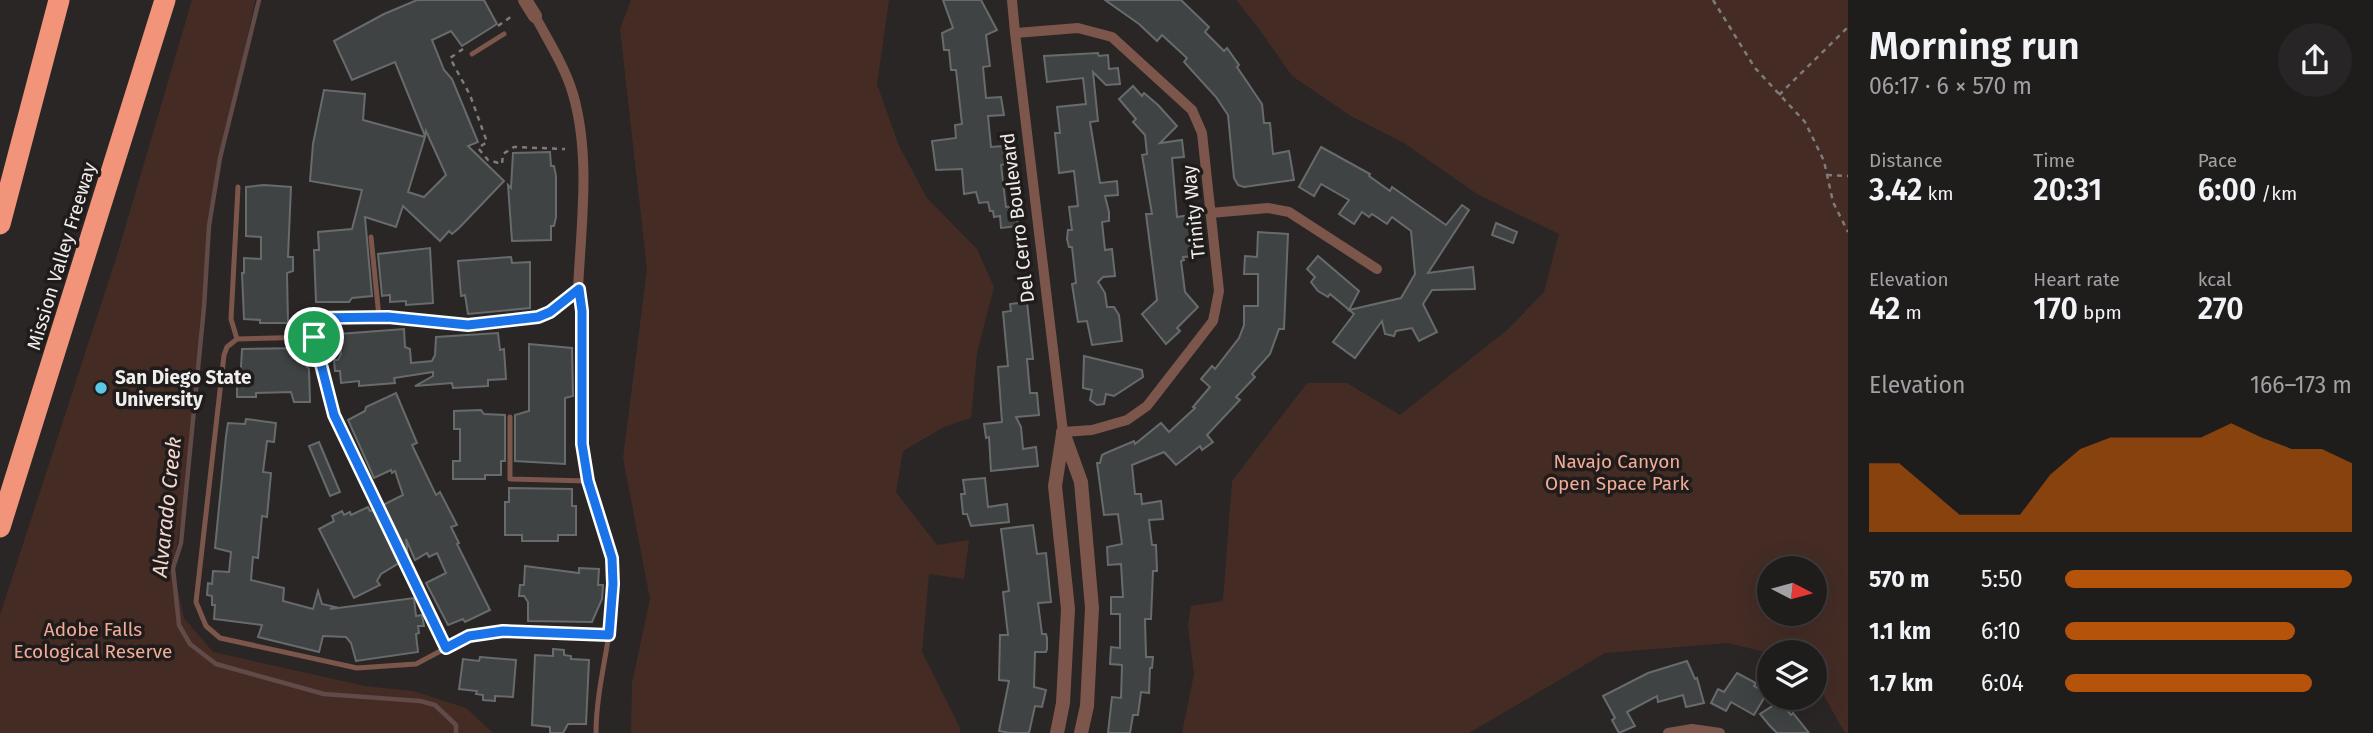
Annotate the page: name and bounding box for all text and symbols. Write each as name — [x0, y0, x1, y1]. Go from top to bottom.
text: Morning run — [1869, 23, 2080, 69]
button: share — [2278, 23, 2352, 97]
text: 06:17 · 6 × 570 m — [1869, 72, 2032, 100]
street label: Del Cerro Boulevard — [996, 132, 1039, 304]
text: Distance — [1869, 149, 1943, 172]
text: Time — [2033, 149, 2075, 172]
text: Pace — [2198, 149, 2237, 172]
street label: Mission Valley Freeway — [22, 159, 101, 353]
street label: Trinity Way — [1177, 163, 1210, 260]
text: 3.42 — [1869, 172, 1922, 208]
text: 20:31 — [2033, 172, 2102, 208]
text: 6:00 — [2198, 172, 2256, 208]
text: km — [1922, 182, 1953, 205]
text: /km — [2256, 182, 2297, 205]
text: Elevation — [1869, 268, 1949, 291]
text: Heart rate — [2033, 268, 2120, 291]
text: kcal — [2198, 268, 2232, 291]
text: 42 — [1869, 291, 1900, 327]
text: 170 — [2033, 291, 2078, 327]
text: 270 — [2198, 291, 2244, 327]
text: m — [1900, 301, 1922, 324]
text: bpm — [2078, 301, 2122, 324]
pin — [284, 307, 344, 367]
icon: arrive — [295, 318, 333, 356]
place label: San Diego State University — [115, 366, 251, 411]
text: Elevation — [1869, 371, 1965, 399]
text: 166–173 m — [2250, 371, 2352, 399]
marker: San Diego State University — [93, 380, 109, 396]
water label: Alvarado Creek — [147, 436, 187, 579]
park label: Navajo Canyon Open Space Park — [1545, 450, 1689, 495]
north arrow — [1757, 556, 1827, 626]
map controls — [1757, 556, 1827, 710]
text: 570 m — [1869, 565, 1930, 593]
text: 5:50 — [1981, 565, 2023, 593]
text: 1.1 km — [1869, 617, 1931, 645]
text: 6:10 — [1981, 617, 2021, 645]
park label: Adobe Falls Ecological Reserve — [14, 618, 172, 663]
button: layers — [1757, 640, 1827, 710]
text: 1.7 km — [1869, 669, 1934, 697]
text: 6:04 — [1981, 669, 2024, 697]

